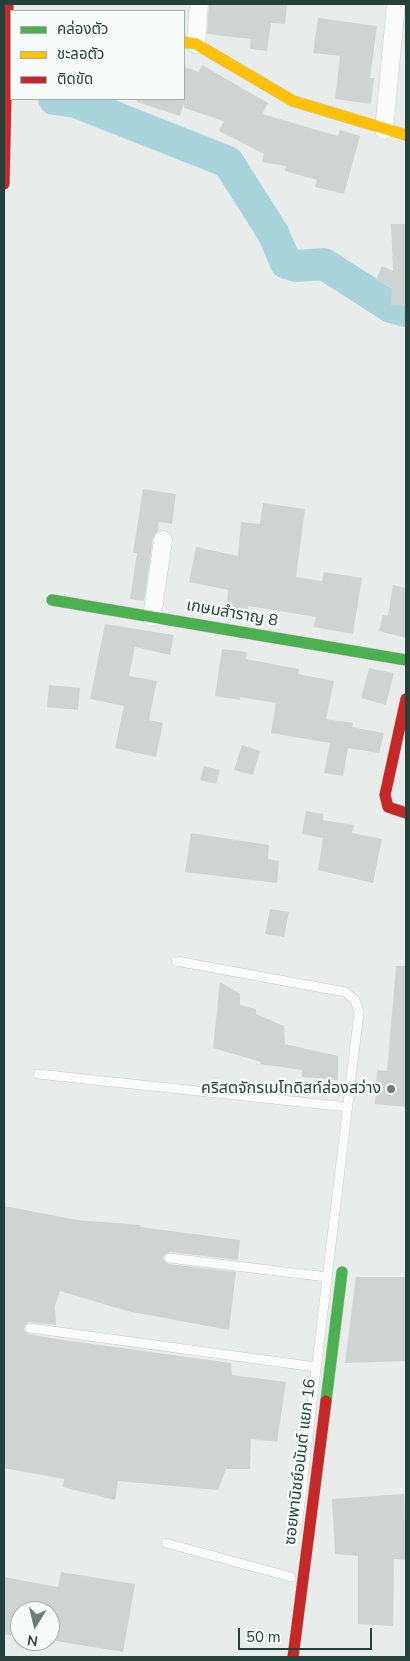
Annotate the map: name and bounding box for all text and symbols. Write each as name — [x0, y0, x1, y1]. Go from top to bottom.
legend — [10, 10, 185, 100]
text: คล่องตัว — [57, 19, 108, 39]
text: ชะลอตัว — [57, 44, 104, 64]
text: ติดขัด — [57, 69, 93, 89]
street label: เกษมสำราญ 8 — [185, 597, 279, 631]
place label: คริสตจักรเมโทดิสท์ส่องสว่าง — [201, 1079, 381, 1099]
marker: คริสตจักรเมโทดิสท์ส่องสว่าง — [385, 1083, 397, 1095]
street label: ซอยพานิชย์อนันต์ แยก 16 — [281, 1378, 321, 1546]
north arrow — [10, 1601, 60, 1651]
scale bar — [240, 1618, 374, 1650]
text: 50 m — [246, 1627, 281, 1647]
text: N — [26, 1630, 39, 1651]

